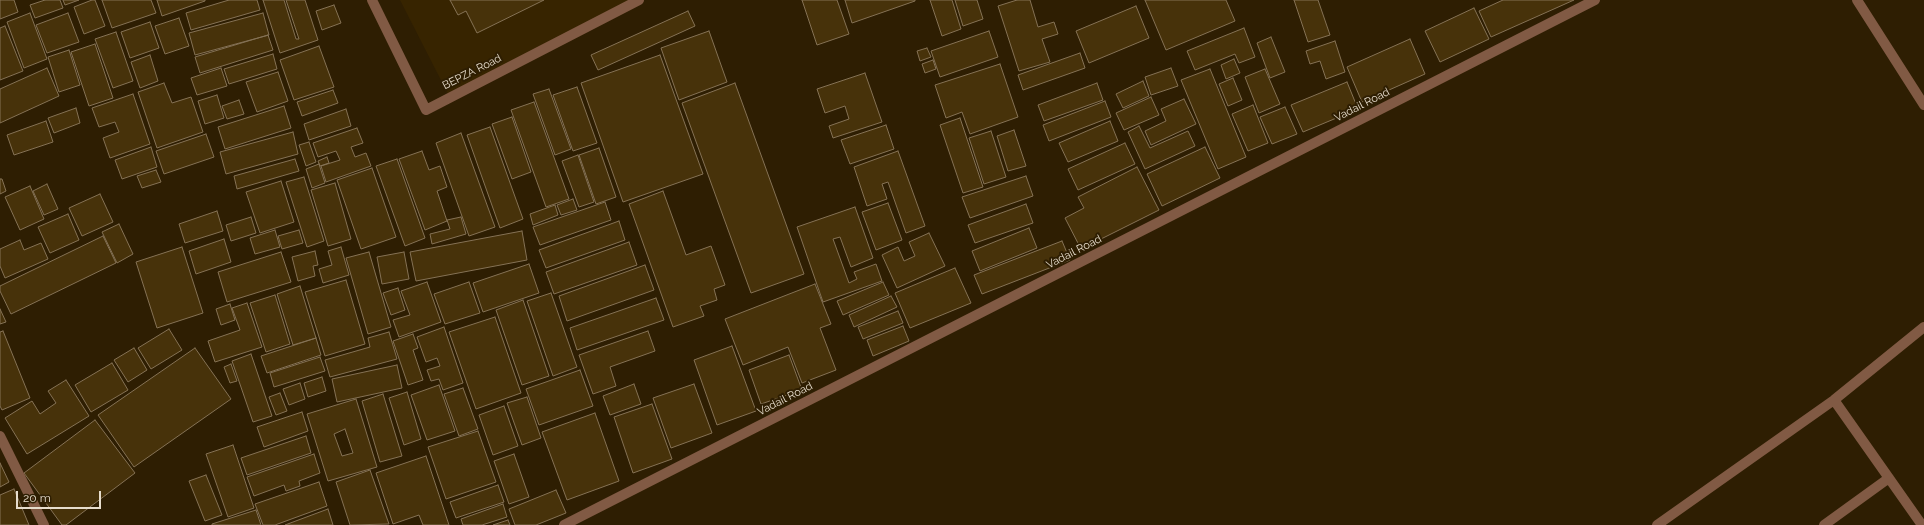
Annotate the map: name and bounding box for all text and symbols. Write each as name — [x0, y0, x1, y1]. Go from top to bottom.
street label: BEPZA Road — [440, 51, 504, 93]
street label: Vadail Road — [1332, 85, 1392, 125]
street label: Vadail Road — [1044, 232, 1104, 272]
street label: Vadail Road — [755, 379, 815, 419]
scale bar — [18, 483, 103, 509]
text: 20 m — [23, 491, 51, 505]

